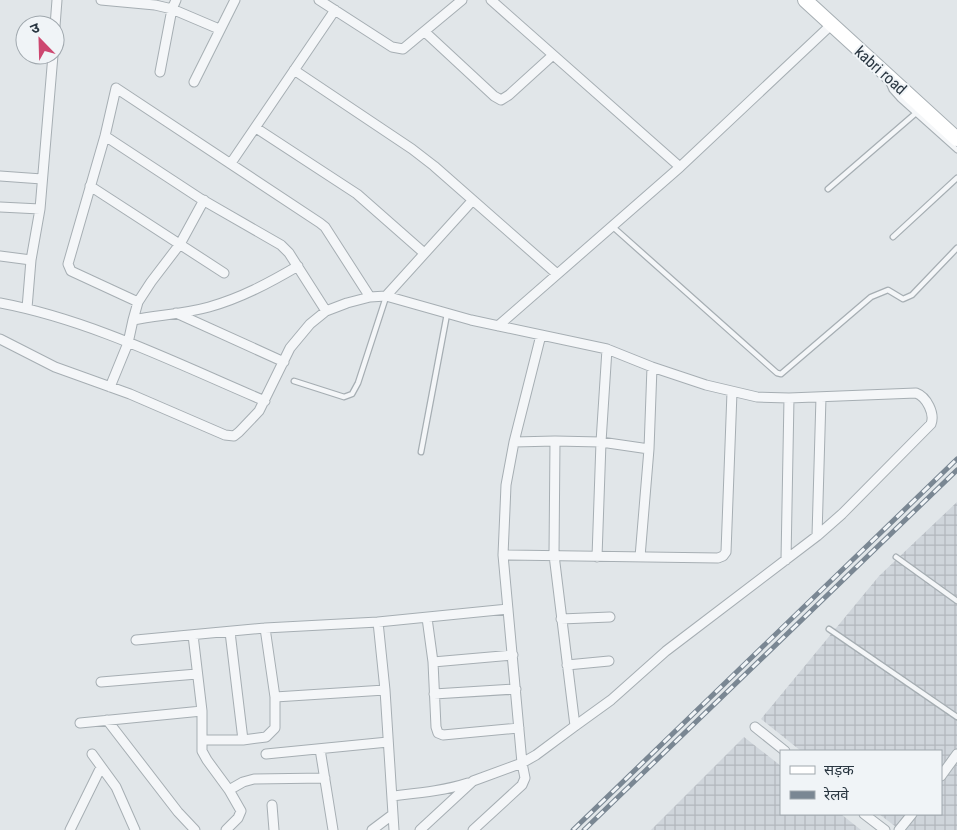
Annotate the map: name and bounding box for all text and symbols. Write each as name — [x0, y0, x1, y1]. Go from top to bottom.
north arrow — [15, 15, 65, 65]
text: उ — [28, 19, 43, 37]
street label: kabri road — [851, 42, 911, 99]
legend — [780, 750, 942, 815]
text: सड़क — [824, 761, 854, 779]
text: रेलवे — [823, 786, 849, 804]

